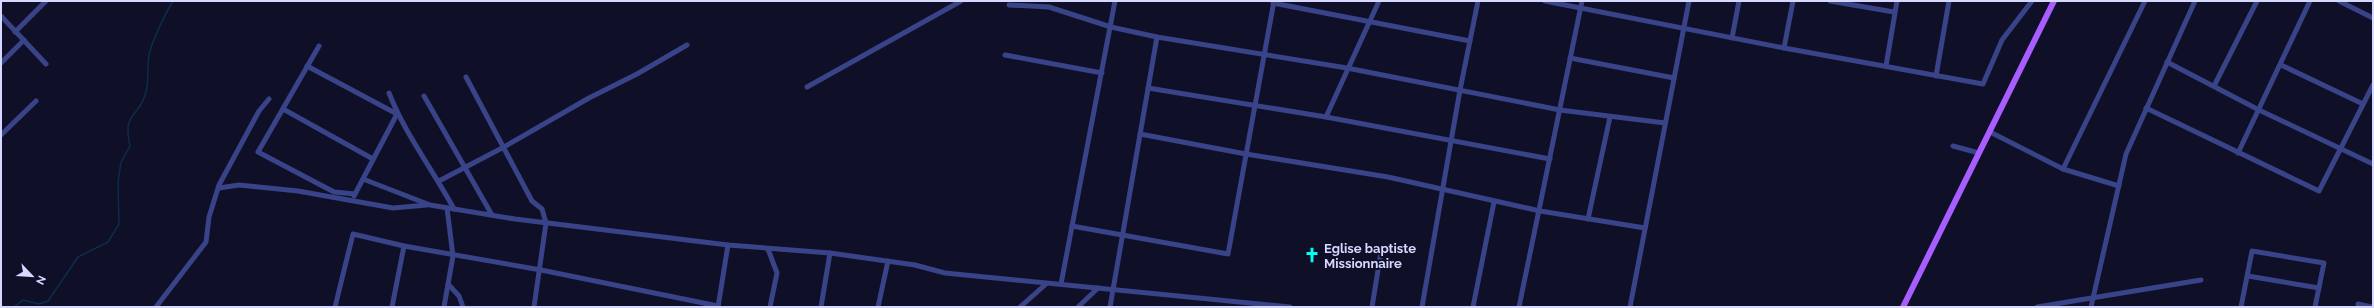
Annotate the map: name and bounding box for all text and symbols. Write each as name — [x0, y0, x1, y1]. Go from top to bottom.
place label: Eglise baptiste Missionnaire — [1324, 241, 1416, 271]
church icon: Eglise baptiste Missionnaire — [1303, 246, 1321, 264]
north arrow — [12, 256, 52, 296]
text: N — [33, 273, 48, 287]

